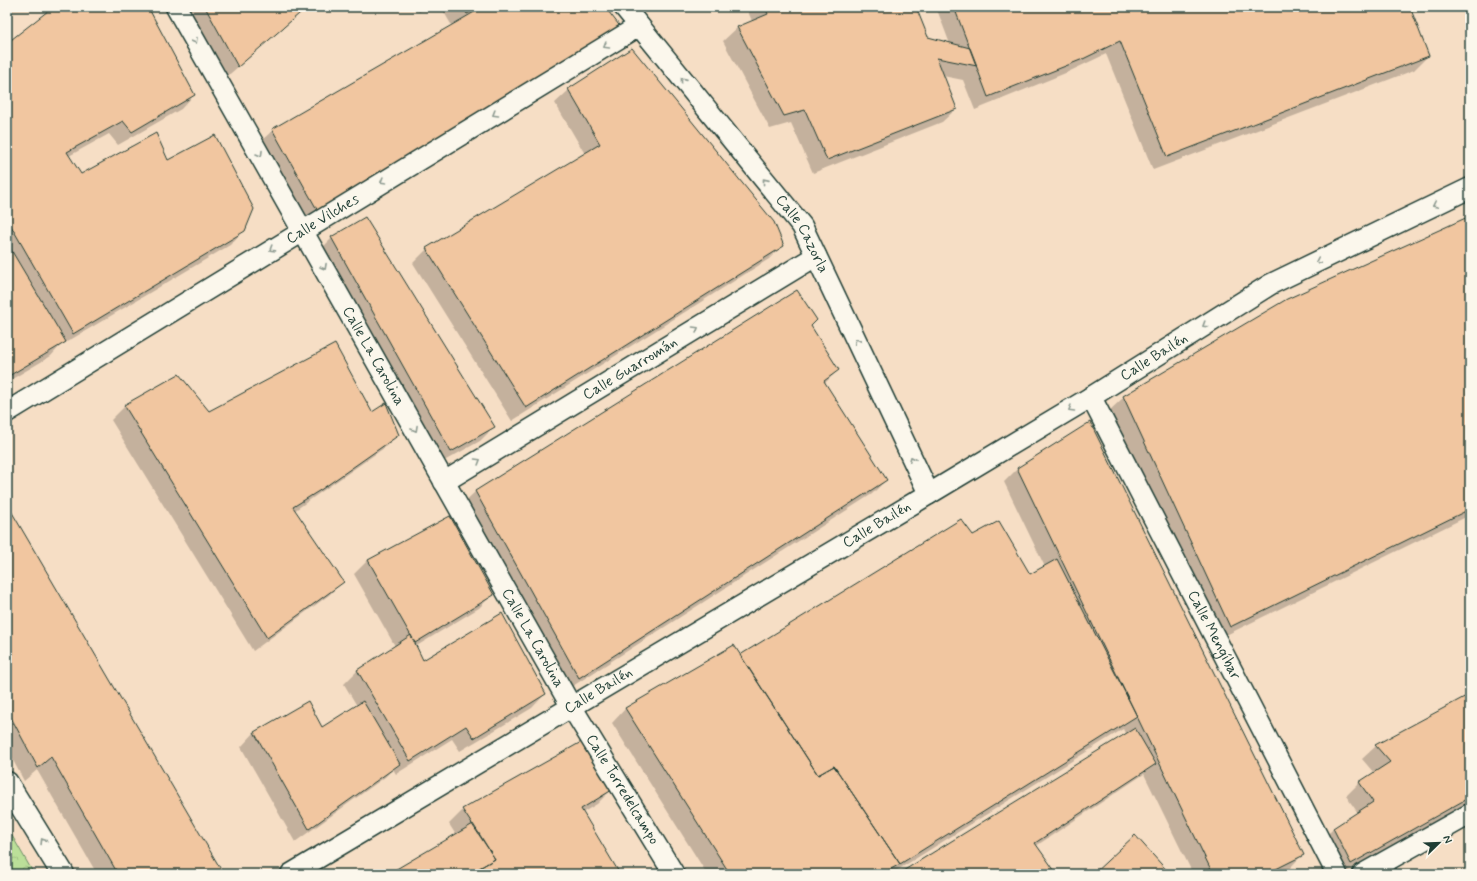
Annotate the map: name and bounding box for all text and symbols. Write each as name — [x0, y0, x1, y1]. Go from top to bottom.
one-way arrow — [191, 37, 198, 44]
one-way arrow — [603, 41, 610, 49]
one-way arrow — [681, 77, 688, 85]
one-way arrow — [492, 109, 499, 116]
one-way arrow — [255, 150, 262, 157]
one-way arrow — [380, 176, 387, 184]
one-way arrow — [763, 178, 770, 185]
street label: Calle Vilches — [283, 189, 363, 249]
street label: Calle Cazorla — [771, 191, 833, 276]
one-way arrow — [1432, 200, 1439, 208]
one-way arrow — [269, 244, 276, 251]
one-way arrow — [1314, 257, 1322, 264]
one-way arrow — [319, 263, 326, 270]
street label: Calle La Carolina — [337, 303, 409, 410]
one-way arrow — [1202, 321, 1209, 328]
one-way arrow — [692, 326, 699, 333]
street label: Calle Bailén — [1117, 329, 1192, 386]
street label: Calle Guarromán — [579, 332, 681, 405]
one-way arrow — [854, 338, 862, 346]
one-way arrow — [1068, 404, 1075, 411]
one-way arrow — [410, 425, 417, 432]
one-way arrow — [909, 456, 917, 463]
one-way arrow — [474, 459, 481, 466]
street label: Calle Bailén — [839, 497, 915, 553]
street label: Calle La Carolina — [497, 585, 569, 692]
street label: Calle Mengíbar — [1183, 587, 1245, 684]
street label: Calle Bailén — [561, 663, 636, 719]
street label: Calle Torredelcampo — [581, 731, 664, 849]
north arrow — [1419, 823, 1459, 863]
text: N — [1439, 833, 1455, 846]
one-way arrow — [40, 838, 47, 845]

